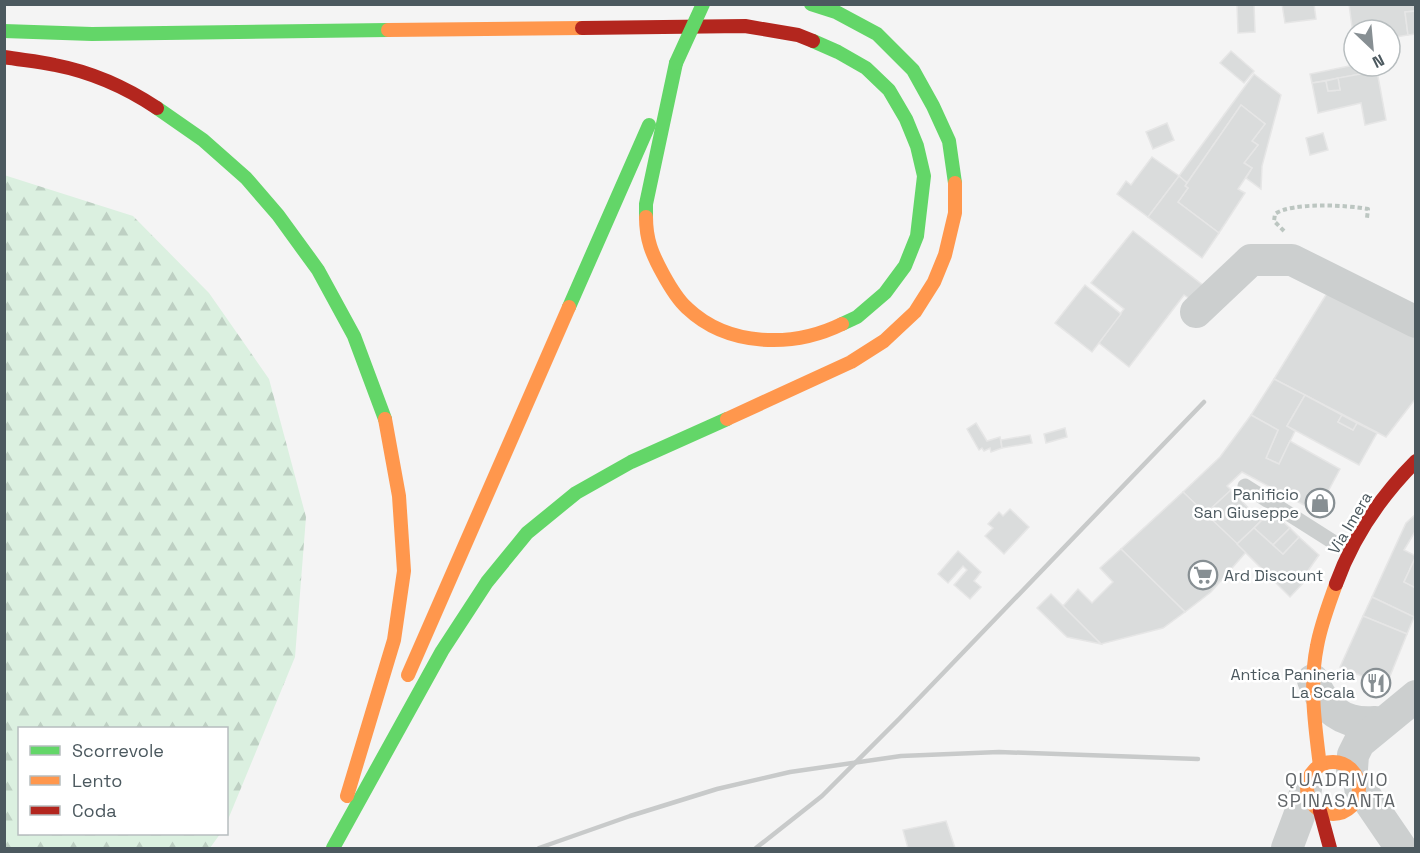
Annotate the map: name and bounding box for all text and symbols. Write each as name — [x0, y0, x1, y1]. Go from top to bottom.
north arrow — [1342, 18, 1402, 78]
text: N — [1369, 49, 1388, 73]
place label: Panificio San Giuseppe — [1194, 484, 1299, 523]
shop icon: Panificio San Giuseppe — [1304, 487, 1336, 519]
street label: Via Imera — [1323, 488, 1377, 558]
supermarket icon: Ard Discount — [1187, 559, 1219, 591]
place label: Ard Discount — [1224, 565, 1323, 586]
place label: Antica Panineria La Scala — [1230, 664, 1355, 703]
restaurant icon: Antica Panineria La Scala — [1360, 667, 1392, 699]
legend — [18, 727, 228, 835]
text: Scorrevole — [72, 739, 164, 762]
district label: QUADRIVIO SPINASANTA — [1277, 768, 1397, 812]
text: Lento — [72, 769, 122, 792]
text: Coda — [72, 799, 117, 822]

